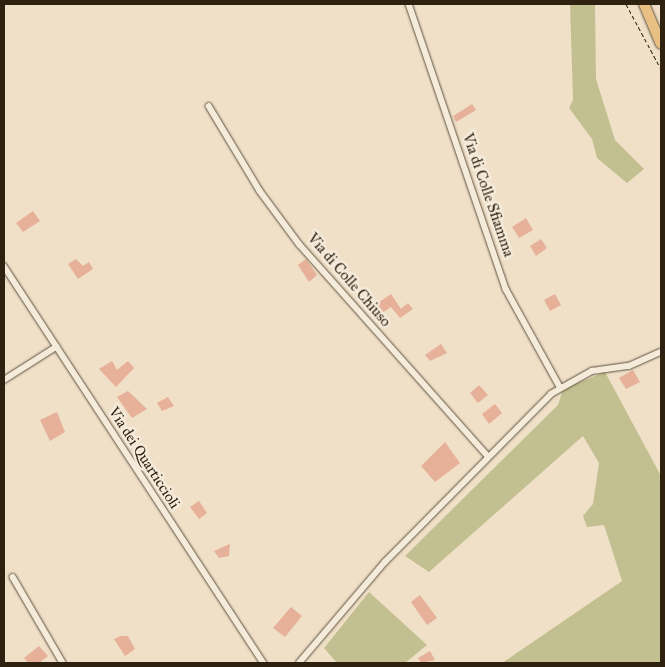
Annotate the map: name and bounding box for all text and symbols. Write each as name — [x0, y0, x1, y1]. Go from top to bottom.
street label: Via di Colle Sfiamma — [458, 131, 518, 259]
street label: Via di Colle Chiuso — [303, 230, 395, 330]
street label: Via dei Quarticcioli — [104, 404, 184, 512]

